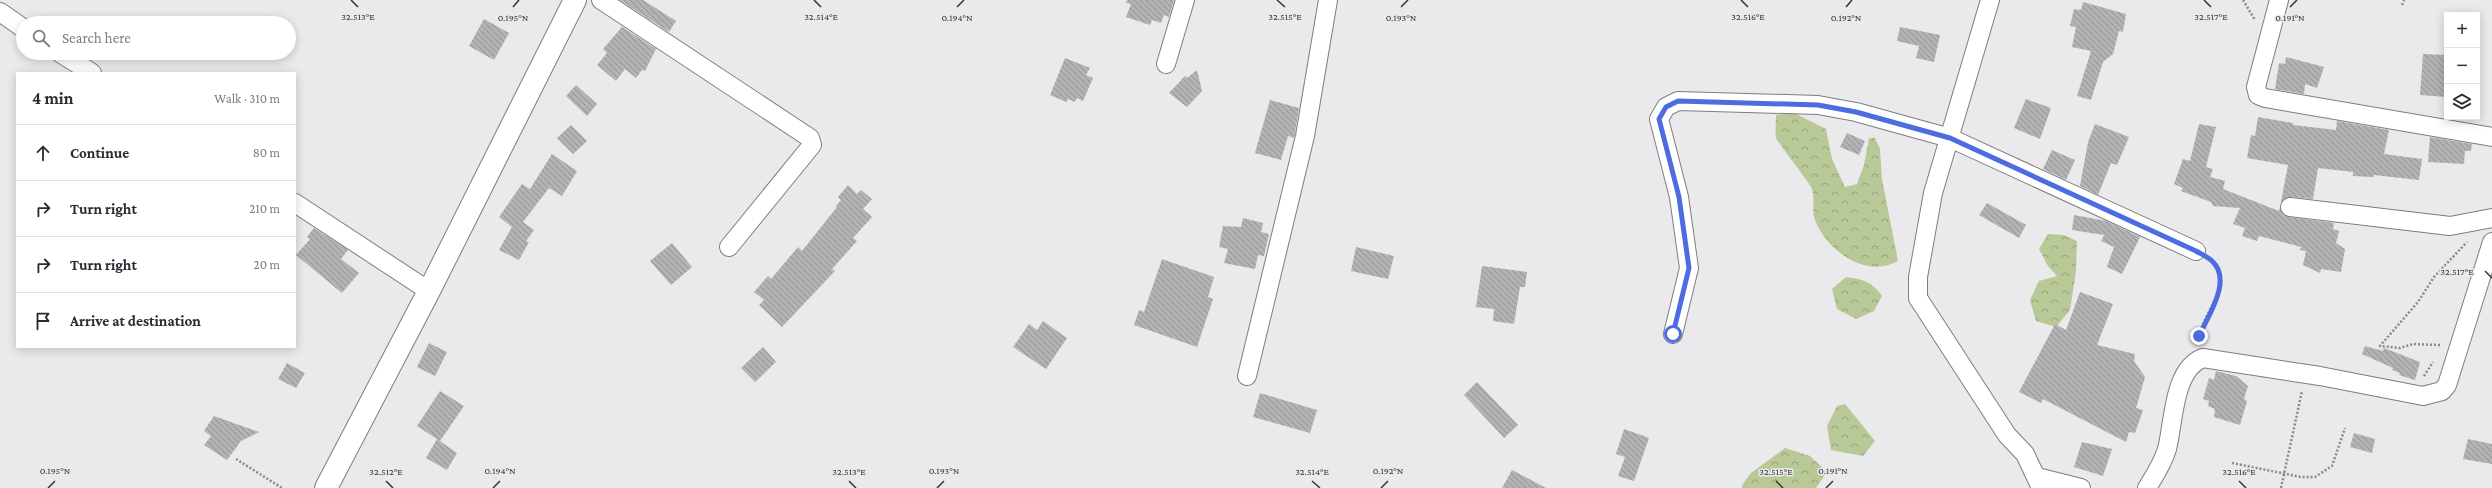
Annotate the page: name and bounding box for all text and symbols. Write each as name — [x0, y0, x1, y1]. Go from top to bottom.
text: 32.513°E — [341, 11, 375, 22]
text: 32.514°E — [804, 11, 838, 22]
text: 32.515°E — [1268, 11, 1302, 22]
text: 32.516°E — [1731, 11, 1765, 22]
text: 32.517°E — [2194, 11, 2228, 22]
text: 0.195°N — [498, 12, 529, 23]
text: 0.194°N — [941, 12, 973, 23]
text: 0.193°N — [1386, 12, 1417, 23]
text: 0.192°N — [1831, 12, 1862, 23]
text: 0.191°N — [2275, 12, 2305, 23]
map controls — [2444, 12, 2480, 120]
button: + — [2444, 12, 2480, 48]
search box — [16, 16, 296, 60]
icon: search — [30, 27, 52, 49]
text: Search here — [62, 30, 131, 46]
button: − — [2444, 48, 2480, 84]
button: layers — [2444, 84, 2480, 120]
text: 4 min — [32, 89, 74, 108]
text: Walk · 310 m — [214, 91, 280, 106]
icon: ahead — [32, 142, 54, 164]
text: Continue — [70, 145, 129, 161]
text: 80 m — [253, 145, 280, 160]
icon: right — [32, 198, 54, 220]
text: Turn right — [70, 201, 137, 217]
text: 210 m — [249, 201, 280, 216]
icon: right — [32, 254, 54, 276]
text: Turn right — [70, 257, 137, 273]
text: 20 m — [254, 257, 280, 272]
text: 32.517°E — [2440, 266, 2474, 277]
icon: arrive — [32, 310, 54, 332]
text: Arrive at destination — [70, 313, 201, 329]
route start — [1664, 325, 1682, 343]
route end — [2190, 327, 2208, 345]
text: 0.195°N — [40, 465, 71, 476]
text: 0.194°N — [484, 465, 516, 476]
text: 0.193°N — [929, 465, 960, 476]
text: 0.192°N — [1373, 465, 1404, 476]
text: 0.191°N — [1818, 465, 1848, 476]
text: 32.512°E — [369, 466, 403, 477]
text: 32.513°E — [832, 466, 866, 477]
text: 32.514°E — [1295, 466, 1329, 477]
text: 32.515°E — [1759, 466, 1793, 477]
text: 32.516°E — [2222, 466, 2256, 477]

